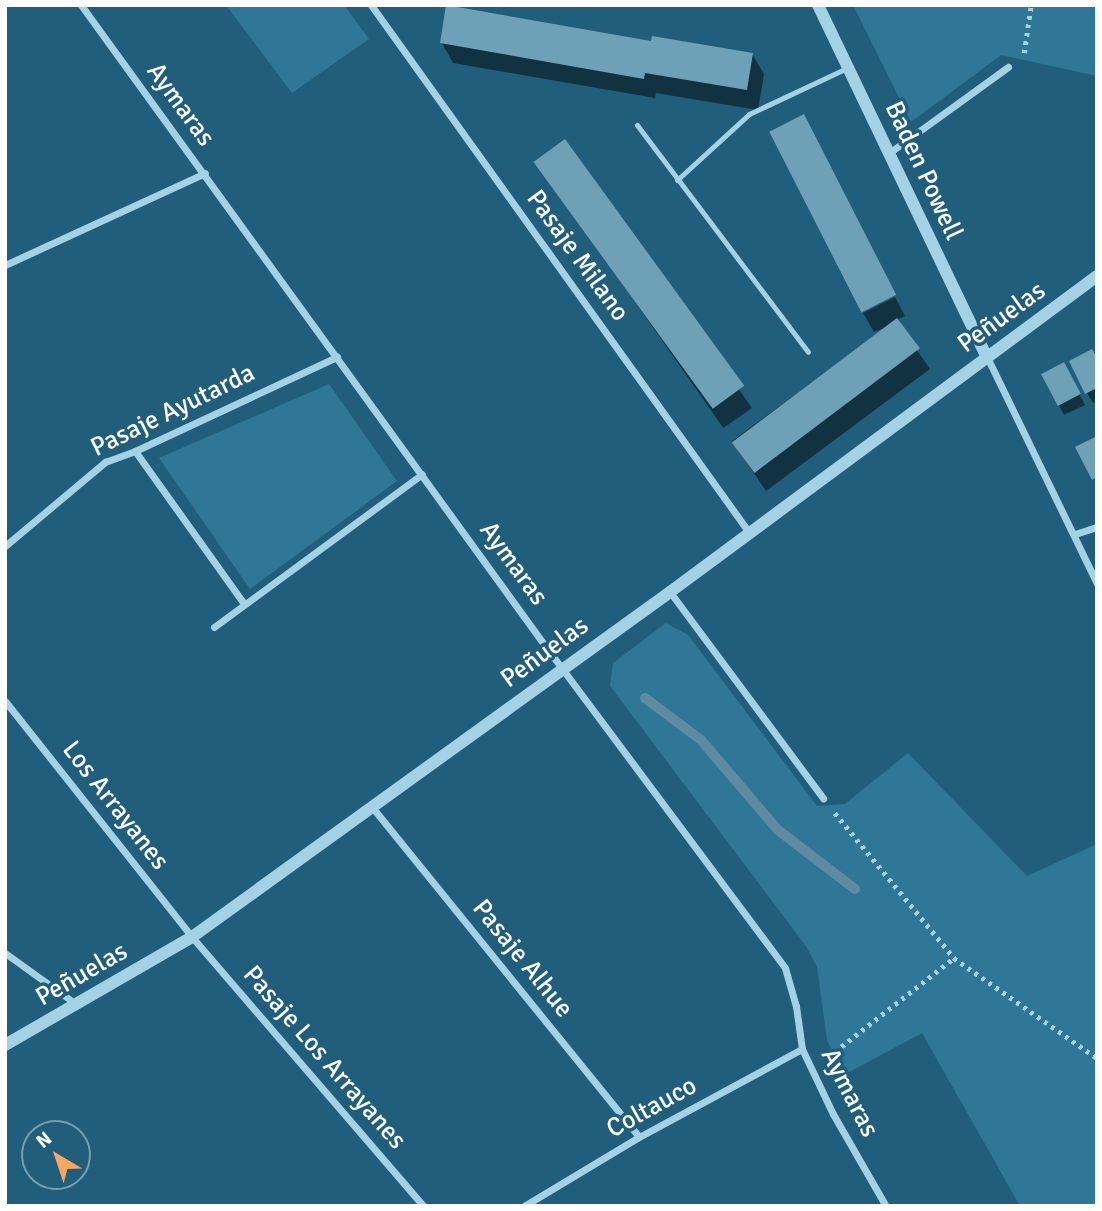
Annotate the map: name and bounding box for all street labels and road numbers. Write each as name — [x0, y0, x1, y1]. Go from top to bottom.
street label: Aymaras — [139, 57, 221, 153]
street label: Baden Powell — [877, 97, 969, 245]
street label: Pasaje Milano — [519, 184, 635, 328]
street label: Peñuelas — [952, 276, 1052, 360]
street label: Pasaje Ayutarda — [86, 358, 260, 464]
street label: Aymaras — [472, 516, 554, 612]
street label: Peñuelas — [495, 611, 595, 695]
street label: Los Arrayanes — [55, 735, 175, 877]
street label: Pasaje Alhue — [465, 894, 579, 1024]
street label: Peñuelas — [31, 936, 133, 1014]
street label: Pasaje Los Arrayanes — [236, 960, 412, 1156]
street label: Aymaras — [813, 1043, 885, 1143]
street label: Coltauco — [601, 1071, 703, 1145]

